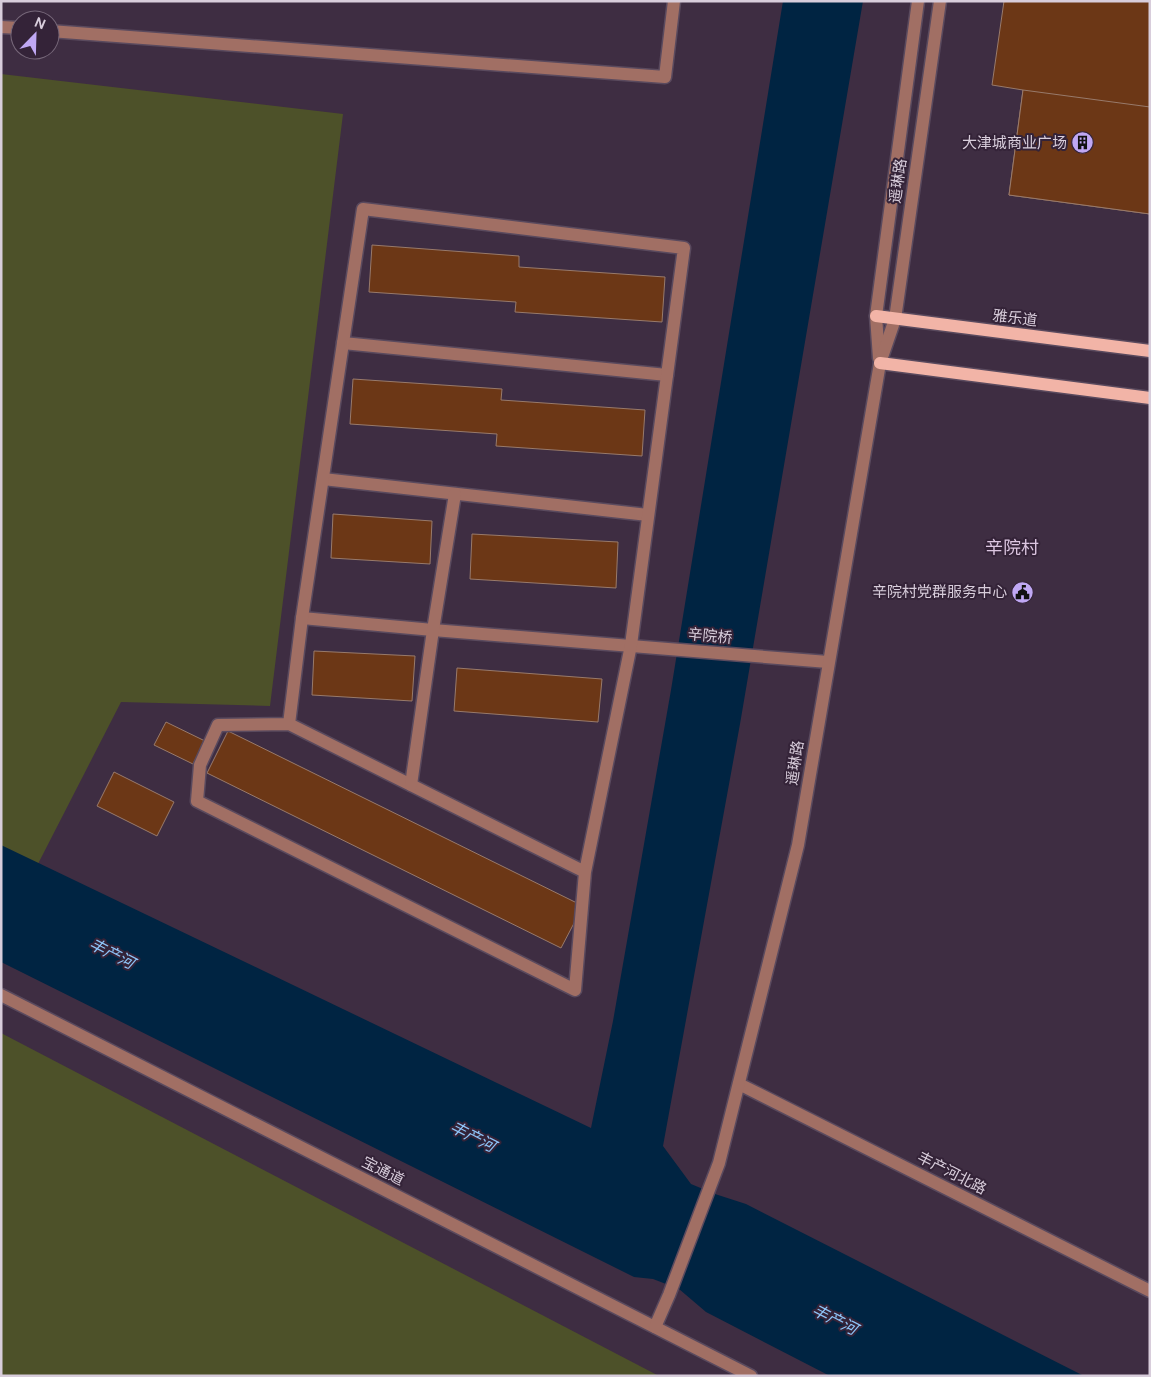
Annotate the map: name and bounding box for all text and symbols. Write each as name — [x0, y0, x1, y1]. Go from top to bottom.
north arrow — [10, 10, 60, 60]
text: N — [32, 13, 48, 33]
building icon: 大津城商业广场 — [1071, 131, 1095, 155]
place label: 大津城商业广场 — [962, 133, 1067, 153]
street label: 遥琳路 — [885, 157, 911, 205]
street label: 雅乐道 — [991, 305, 1039, 331]
district label: 辛院村 — [985, 536, 1039, 560]
public building icon: 辛院村党群服务中心 — [1011, 580, 1035, 604]
place label: 辛院村党群服务中心 — [872, 582, 1007, 602]
street label: 辛院桥 — [687, 624, 733, 648]
street label: 遥琳路 — [782, 739, 808, 787]
water label: 丰产河 — [86, 933, 141, 975]
water label: 丰产河 — [447, 1116, 502, 1158]
street label: 丰产河北路 — [914, 1147, 990, 1199]
street label: 宝通道 — [358, 1152, 408, 1190]
water label: 丰产河 — [809, 1299, 864, 1341]

